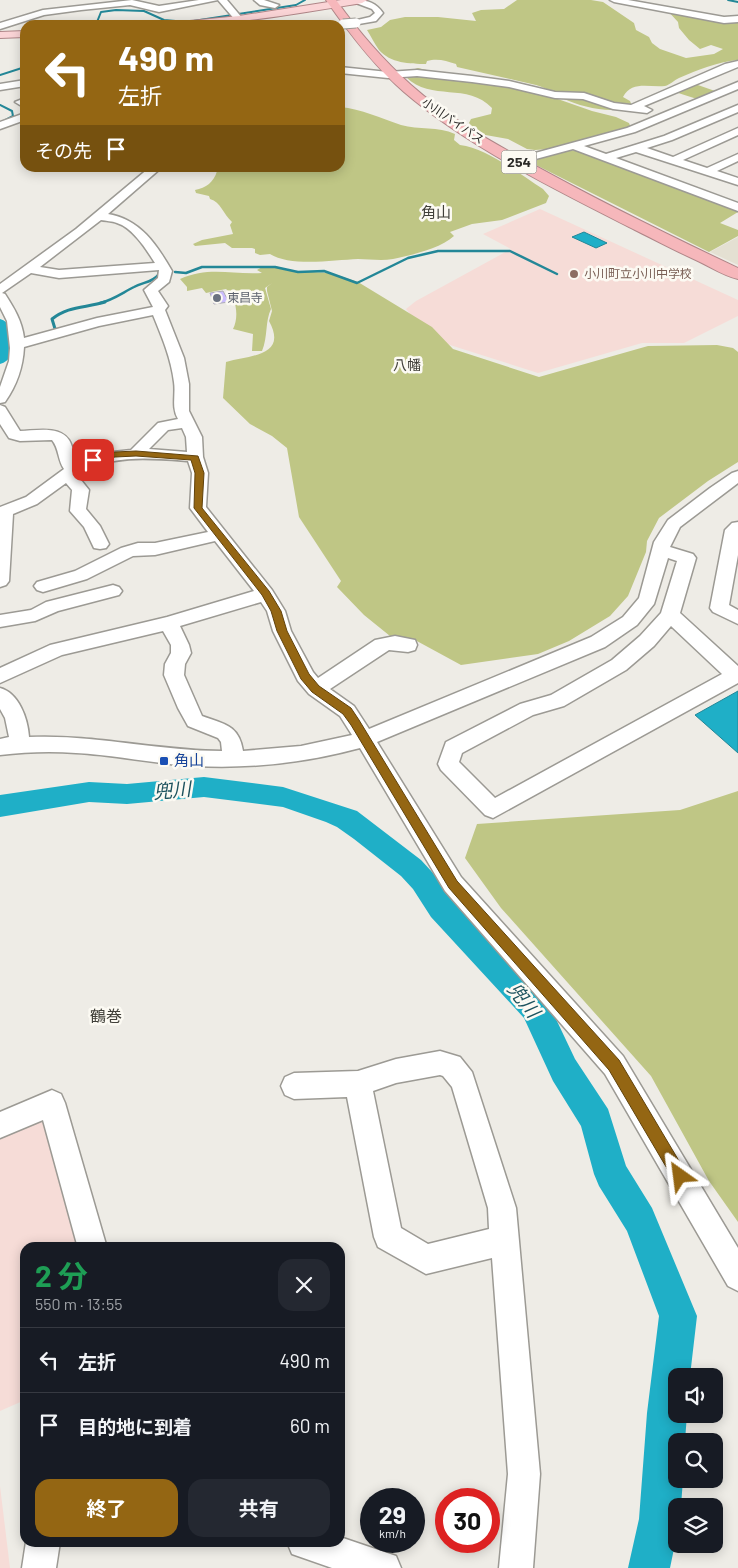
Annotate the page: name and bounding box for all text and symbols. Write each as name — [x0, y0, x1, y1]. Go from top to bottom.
text: 490 m — [118, 36, 214, 78]
icon: left — [35, 40, 100, 105]
text: 左折 — [118, 82, 162, 108]
street label: 小川バイパス — [420, 94, 487, 146]
icon: arrive — [102, 135, 130, 163]
text: その先 — [35, 139, 92, 162]
road number: 254 — [502, 150, 536, 173]
district label: 角山 — [421, 203, 451, 221]
place label: 小川町立小川中学校 — [584, 266, 692, 280]
marker: 小川町立小川中学校 — [568, 268, 580, 280]
place label: 東昌寺 — [227, 290, 263, 304]
marker: 東昌寺 — [211, 292, 223, 304]
district label: 八幡 — [393, 356, 421, 373]
pin — [72, 439, 114, 481]
icon: arrive — [79, 446, 107, 474]
place label: 角山 — [174, 751, 204, 769]
marker: 角山 — [158, 755, 170, 767]
water label: 兜川 — [152, 776, 194, 803]
water label: 兜川 — [504, 978, 546, 1023]
district label: 鶴巻 — [90, 1006, 122, 1025]
position arrow — [653, 1149, 705, 1201]
text: 2 分 — [35, 1257, 88, 1293]
button: close — [278, 1259, 330, 1311]
text: 550 m · 13:55 — [35, 1294, 122, 1313]
icon: left — [35, 1346, 63, 1374]
text: 490 m — [279, 1349, 330, 1372]
text: 左折 — [78, 1350, 116, 1373]
map controls — [668, 1368, 723, 1553]
button: sound — [668, 1368, 723, 1423]
icon: arrive — [35, 1411, 63, 1439]
text: 60 m — [290, 1414, 330, 1437]
text: 目的地に到着 — [78, 1415, 192, 1438]
button: search — [668, 1433, 723, 1488]
button: 終了 — [35, 1479, 178, 1537]
button: 共有 — [188, 1479, 330, 1537]
speed limit sign: 30 — [435, 1488, 500, 1553]
button: layers — [668, 1498, 723, 1553]
text: 29 — [379, 1499, 406, 1529]
text: km/h — [379, 1526, 406, 1540]

